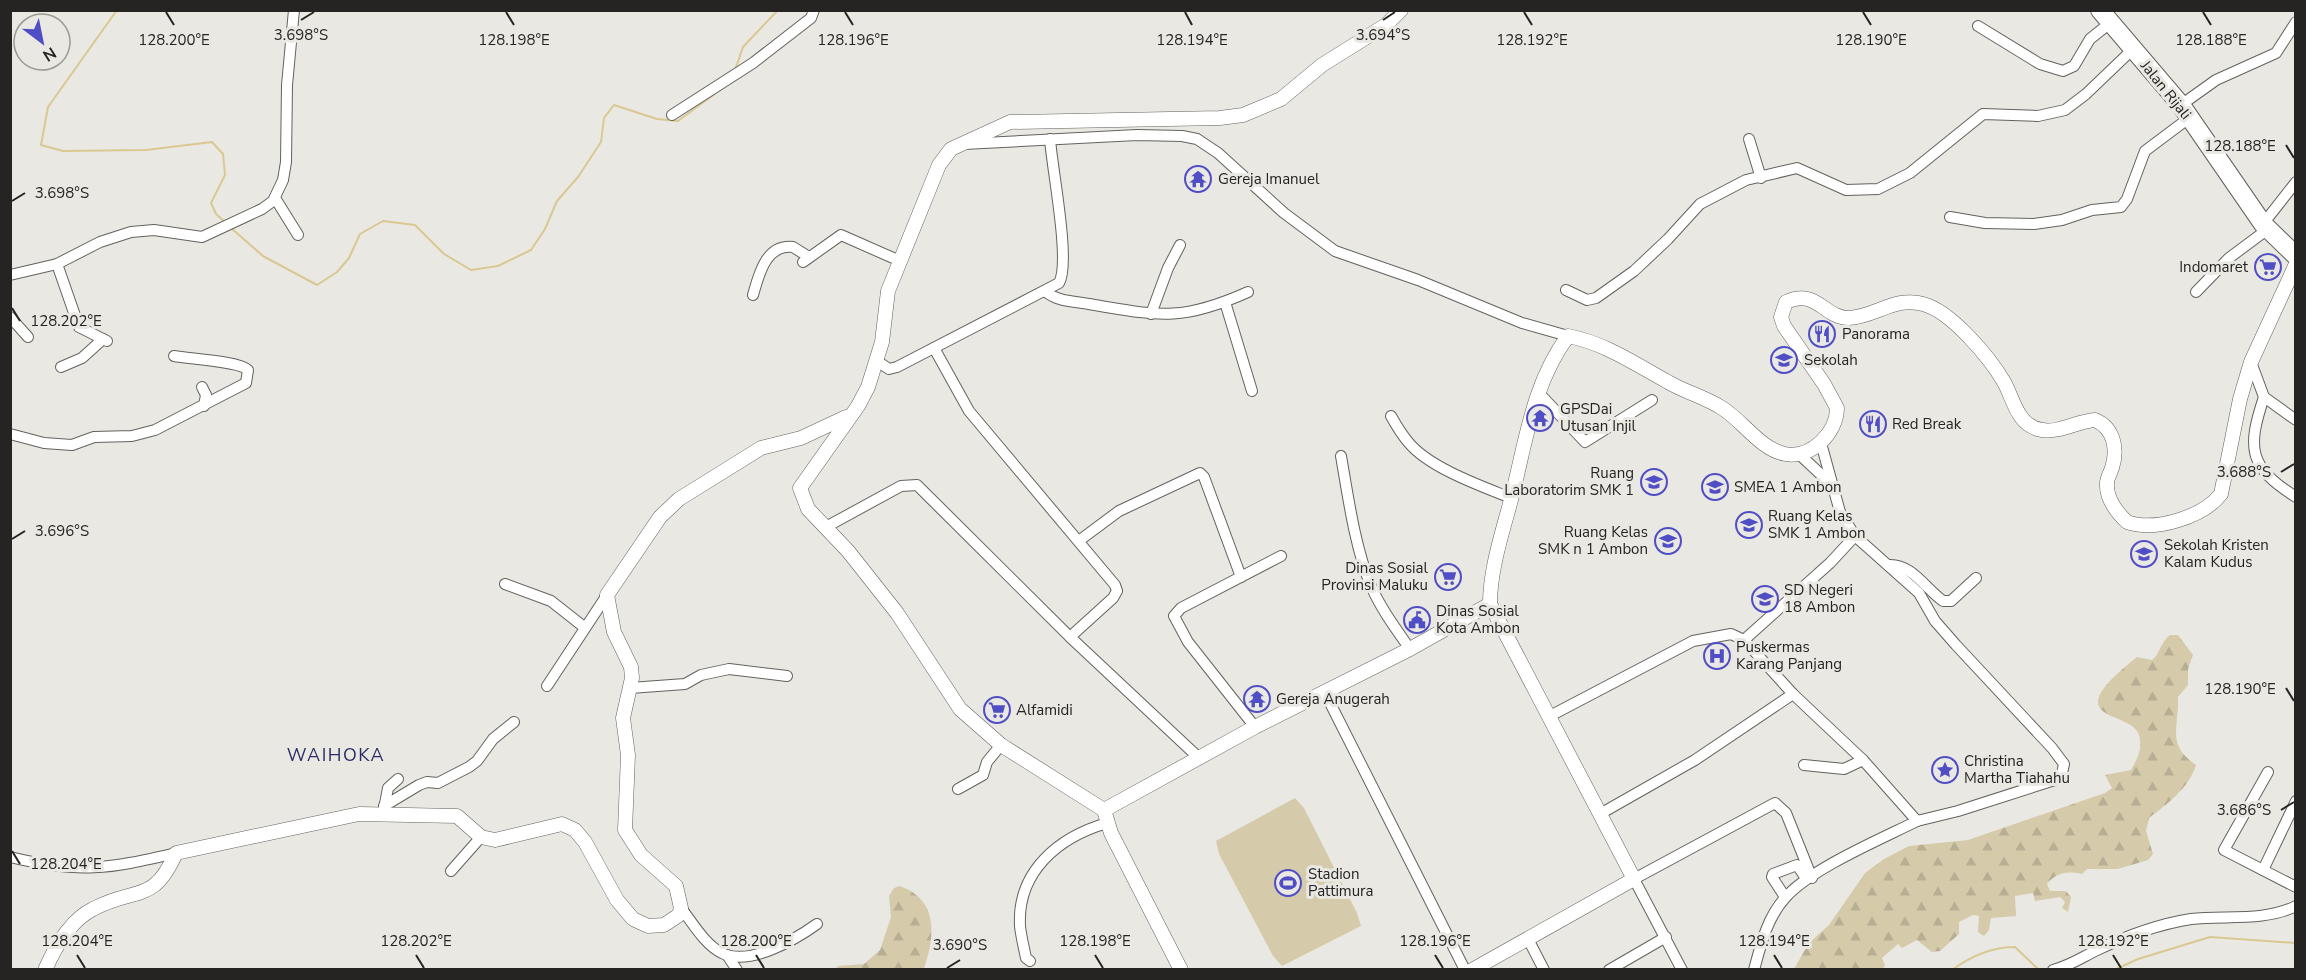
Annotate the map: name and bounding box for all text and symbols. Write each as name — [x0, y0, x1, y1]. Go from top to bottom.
north arrow — [12, 12, 72, 72]
text: 3.698°S — [274, 25, 328, 45]
text: 3.694°S — [1356, 25, 1410, 45]
text: 128.200°E — [138, 30, 210, 50]
text: 128.198°E — [478, 30, 550, 50]
text: 128.196°E — [817, 30, 889, 50]
text: 128.194°E — [1156, 30, 1228, 50]
text: 128.192°E — [1496, 30, 1568, 50]
text: 128.190°E — [1835, 30, 1907, 50]
text: 128.188°E — [2175, 30, 2247, 50]
text: N — [39, 41, 60, 66]
street label: Jalan Rijali — [2135, 56, 2196, 124]
text: 128.188°E — [2204, 136, 2276, 156]
temple icon: Gereja Imanuel — [1183, 164, 1213, 194]
place label: Gereja Imanuel — [1218, 169, 1320, 189]
text: 3.698°S — [35, 183, 89, 203]
supermarket icon: Indomaret — [2253, 252, 2283, 282]
place label: Indomaret — [2179, 257, 2249, 277]
text: 128.202°E — [30, 311, 102, 331]
restaurant icon: Panorama — [1807, 319, 1837, 349]
place label: Panorama — [1842, 324, 1910, 344]
school or university icon: Sekolah — [1769, 345, 1799, 375]
place label: Sekolah — [1804, 350, 1858, 370]
place label: GPSDai Utusan Injil — [1560, 399, 1637, 436]
temple icon: GPSDai Utusan Injil — [1525, 403, 1555, 433]
restaurant icon: Red Break — [1858, 409, 1888, 439]
place label: Red Break — [1892, 414, 1962, 434]
text: 3.688°S — [2217, 462, 2271, 482]
place label: Ruang Laboratorim SMK 1 — [1504, 463, 1634, 500]
school or university icon: Ruang Laboratorim SMK 1 — [1639, 467, 1669, 497]
school or university icon: SMEA 1 Ambon — [1700, 472, 1730, 502]
place label: SMEA 1 Ambon — [1734, 477, 1842, 497]
place label: Ruang Kelas SMK 1 Ambon — [1768, 506, 1866, 543]
school or university icon: Ruang Kelas SMK 1 Ambon — [1734, 510, 1764, 540]
text: 3.696°S — [35, 521, 89, 541]
place label: Ruang Kelas SMK n 1 Ambon — [1538, 522, 1648, 559]
school or university icon: Ruang Kelas SMK n 1 Ambon — [1653, 526, 1683, 556]
place label: Sekolah Kristen Kalam Kudus — [2164, 535, 2269, 572]
school or university icon: Sekolah Kristen Kalam Kudus — [2129, 539, 2159, 569]
place label: Dinas Sosial Provinsi Maluku — [1321, 558, 1429, 595]
supermarket icon: Dinas Sosial Provinsi Maluku — [1433, 562, 1463, 592]
place label: SD Negeri 18 Ambon — [1784, 580, 1855, 617]
school or university icon: SD Negeri 18 Ambon — [1750, 584, 1780, 614]
place label: Dinas Sosial Kota Ambon — [1436, 601, 1520, 638]
public building icon: Dinas Sosial Kota Ambon — [1402, 605, 1432, 635]
place label: Puskermas Karang Panjang — [1736, 637, 1842, 674]
hospital icon: Puskermas Karang Panjang — [1702, 641, 1732, 671]
text: 128.190°E — [2204, 679, 2276, 699]
temple icon: Gereja Anugerah — [1242, 684, 1272, 714]
place label: Gereja Anugerah — [1276, 689, 1390, 709]
supermarket icon: Alfamidi — [982, 695, 1012, 725]
place label: Alfamidi — [1016, 700, 1073, 720]
district label: WAIHOKA — [287, 743, 385, 767]
place label: Christina Martha Tiahahu — [1964, 751, 2070, 788]
place icon: Christina Martha Tiahahu — [1930, 755, 1960, 785]
text: 3.686°S — [2217, 800, 2271, 820]
text: 128.204°E — [30, 854, 102, 874]
place label: Stadion Pattimura — [1308, 864, 1373, 901]
sports icon: Stadion Pattimura — [1273, 868, 1303, 898]
text: 128.204°E — [41, 931, 113, 951]
text: 128.202°E — [380, 931, 452, 951]
text: 128.200°E — [720, 931, 792, 951]
text: 128.198°E — [1059, 931, 1131, 951]
text: 128.196°E — [1399, 931, 1471, 951]
text: 128.194°E — [1738, 931, 1810, 951]
text: 128.192°E — [2077, 931, 2149, 951]
text: 3.690°S — [933, 935, 987, 955]

